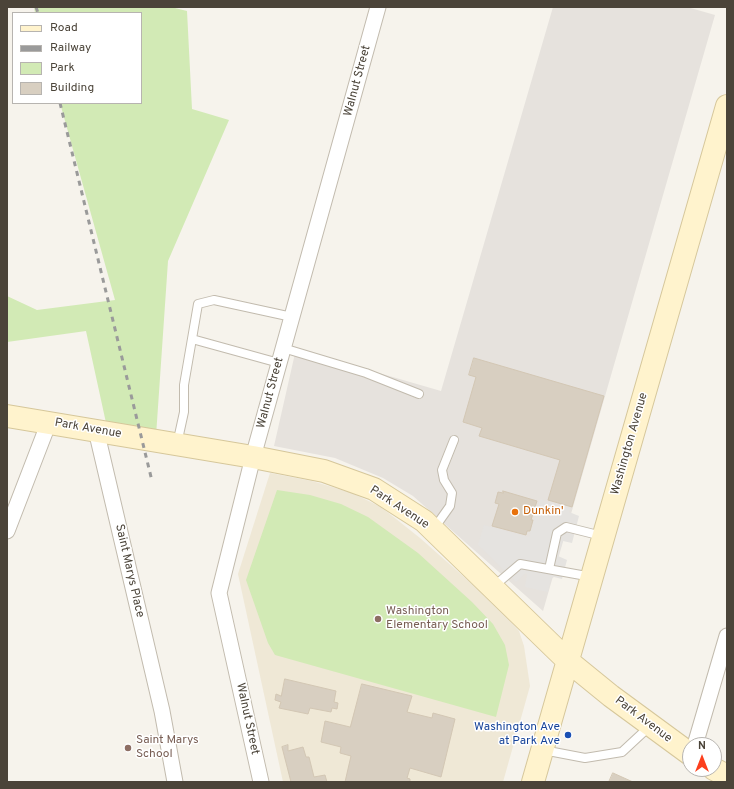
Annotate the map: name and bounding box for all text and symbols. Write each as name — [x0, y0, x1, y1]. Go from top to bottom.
legend — [12, 12, 142, 104]
text: Road — [50, 20, 78, 36]
text: Railway — [50, 40, 91, 56]
street label: Walnut Street — [342, 44, 374, 118]
text: Park — [50, 60, 75, 76]
text: Building — [50, 80, 94, 96]
street label: Walnut Street — [255, 356, 287, 430]
street label: Washington Avenue — [608, 391, 652, 497]
street label: Park Avenue — [53, 416, 123, 442]
street label: Park Avenue — [367, 484, 431, 532]
place label: Dunkin' — [523, 505, 564, 519]
marker: Dunkin' — [510, 507, 520, 517]
street label: Saint Marys Place — [111, 523, 147, 619]
place label: Washington Elementary School — [386, 605, 488, 633]
marker: Washington Elementary School — [373, 614, 383, 624]
street label: Walnut Street — [232, 682, 262, 756]
street label: Park Avenue — [612, 694, 674, 746]
place label: Washington Ave at Park Ave — [474, 721, 560, 749]
marker: Washington Ave at Park Ave — [563, 730, 573, 740]
place label: Saint Marys School — [136, 734, 199, 762]
north arrow — [682, 737, 722, 777]
text: N — [698, 739, 706, 753]
marker: Saint Marys School — [123, 743, 133, 753]

